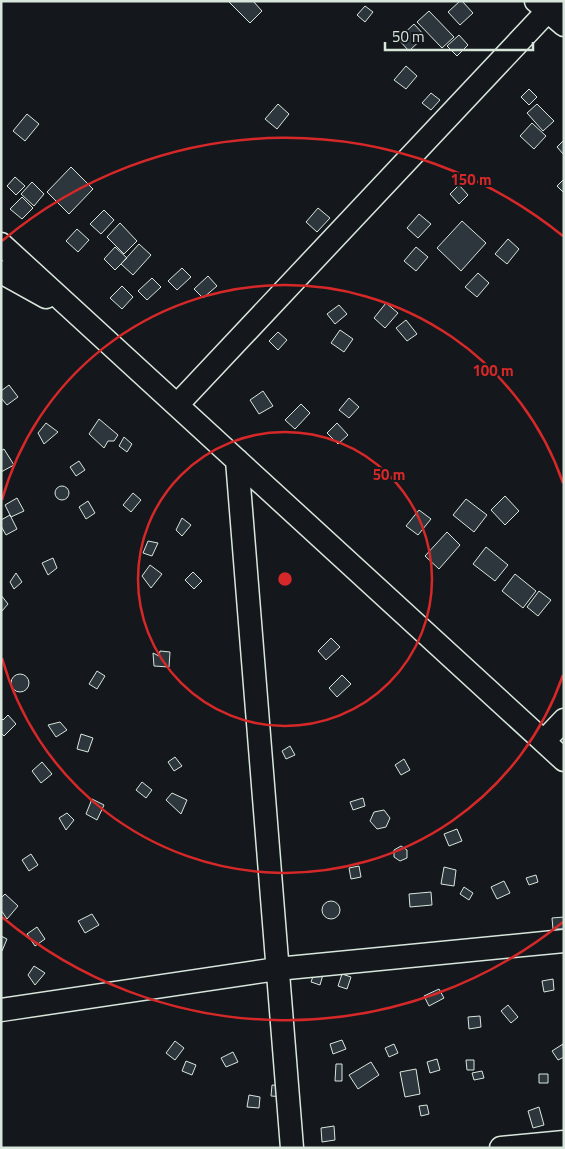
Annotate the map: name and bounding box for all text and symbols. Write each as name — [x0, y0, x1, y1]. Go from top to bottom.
scale bar — [385, 20, 532, 52]
text: 50 m — [392, 25, 425, 48]
text: 150 m — [450, 168, 492, 191]
text: 100 m — [472, 359, 514, 382]
text: 50 m — [373, 463, 405, 486]
centre of rings — [276, 570, 294, 588]

